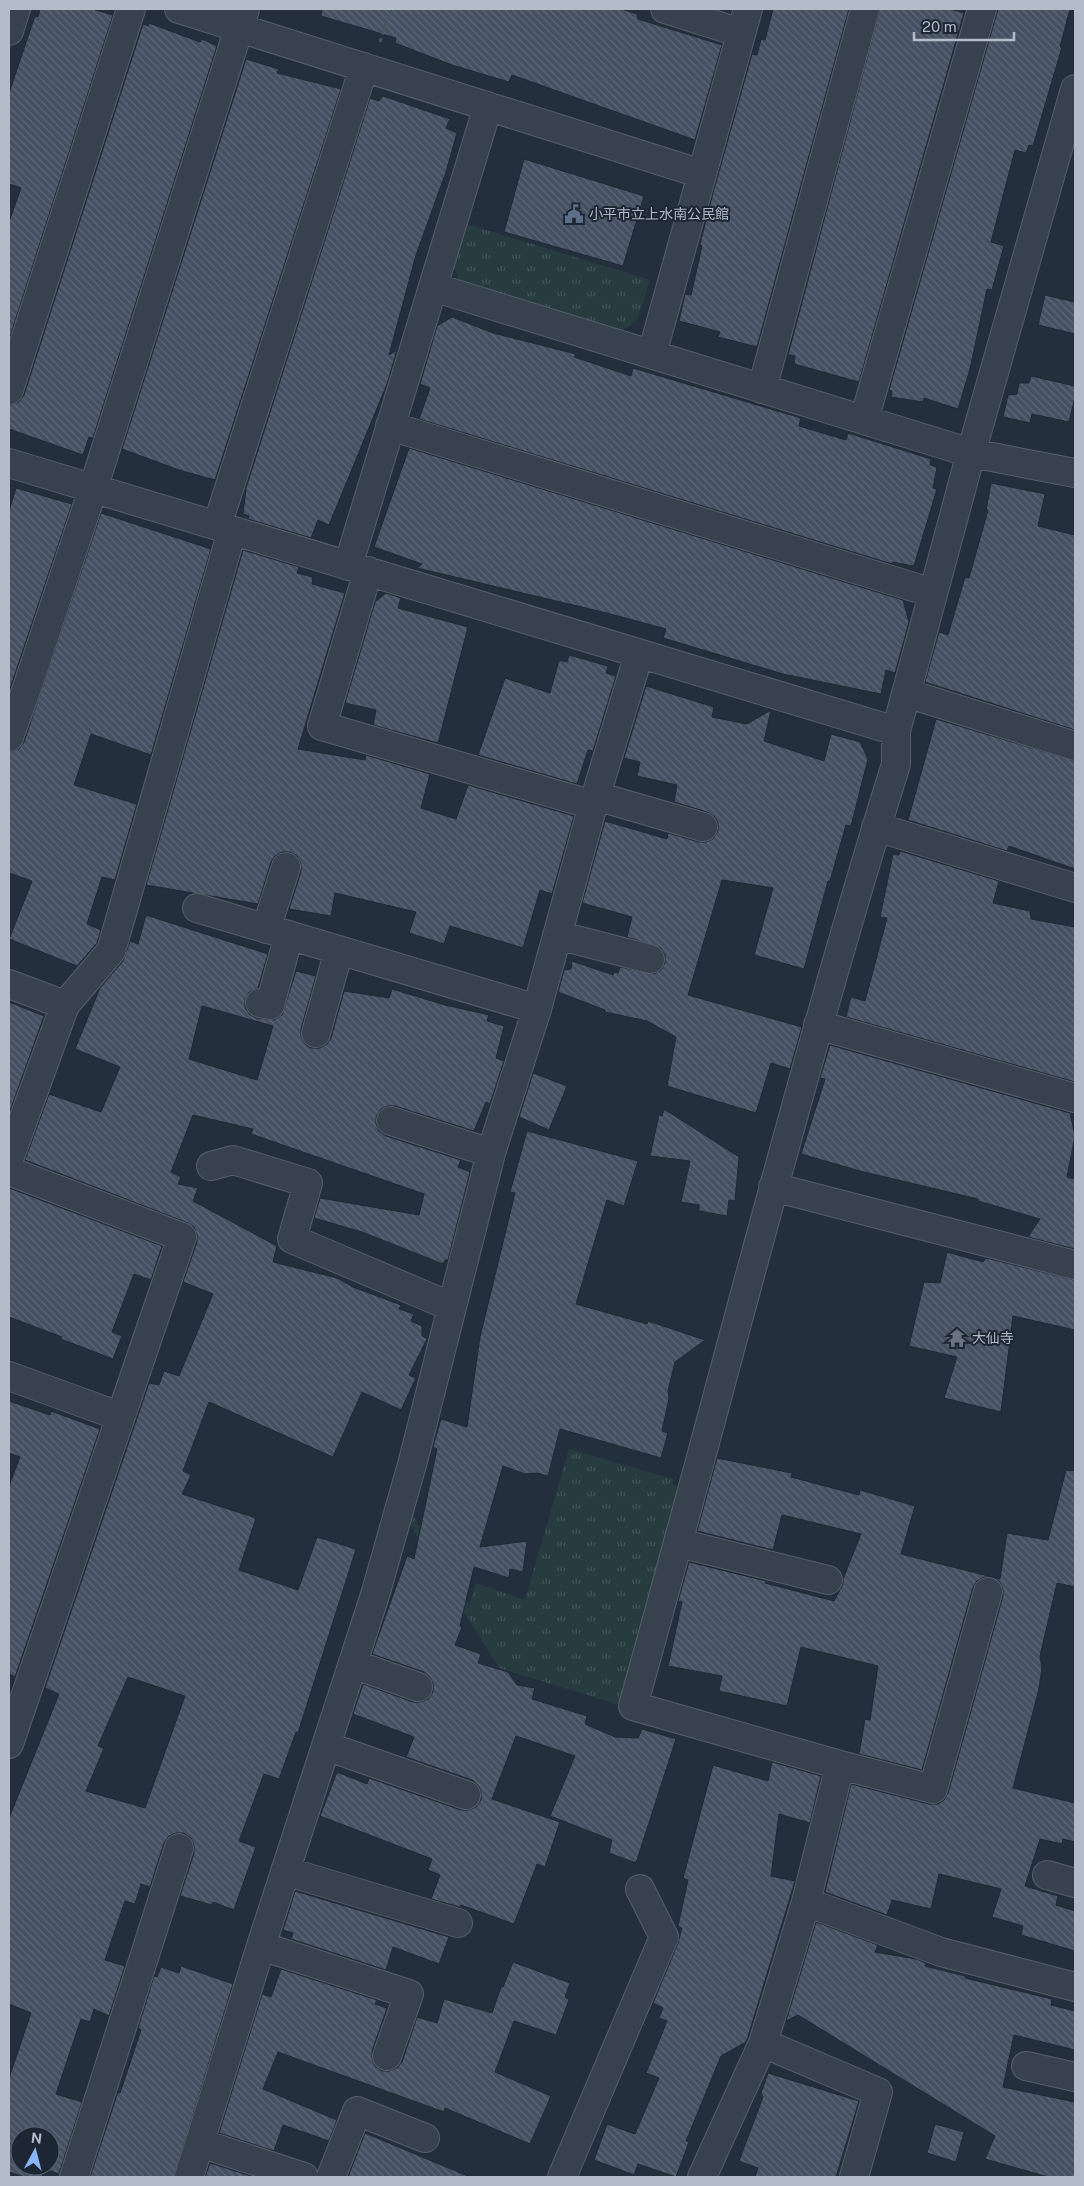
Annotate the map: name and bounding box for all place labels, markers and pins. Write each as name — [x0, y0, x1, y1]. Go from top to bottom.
public building icon: 小平市立上水南公民館 — [563, 203, 585, 225]
place label: 小平市立上水南公民館 — [589, 206, 729, 222]
temple icon: 大仙寺 — [946, 1327, 968, 1349]
place label: 大仙寺 — [972, 1330, 1014, 1346]

